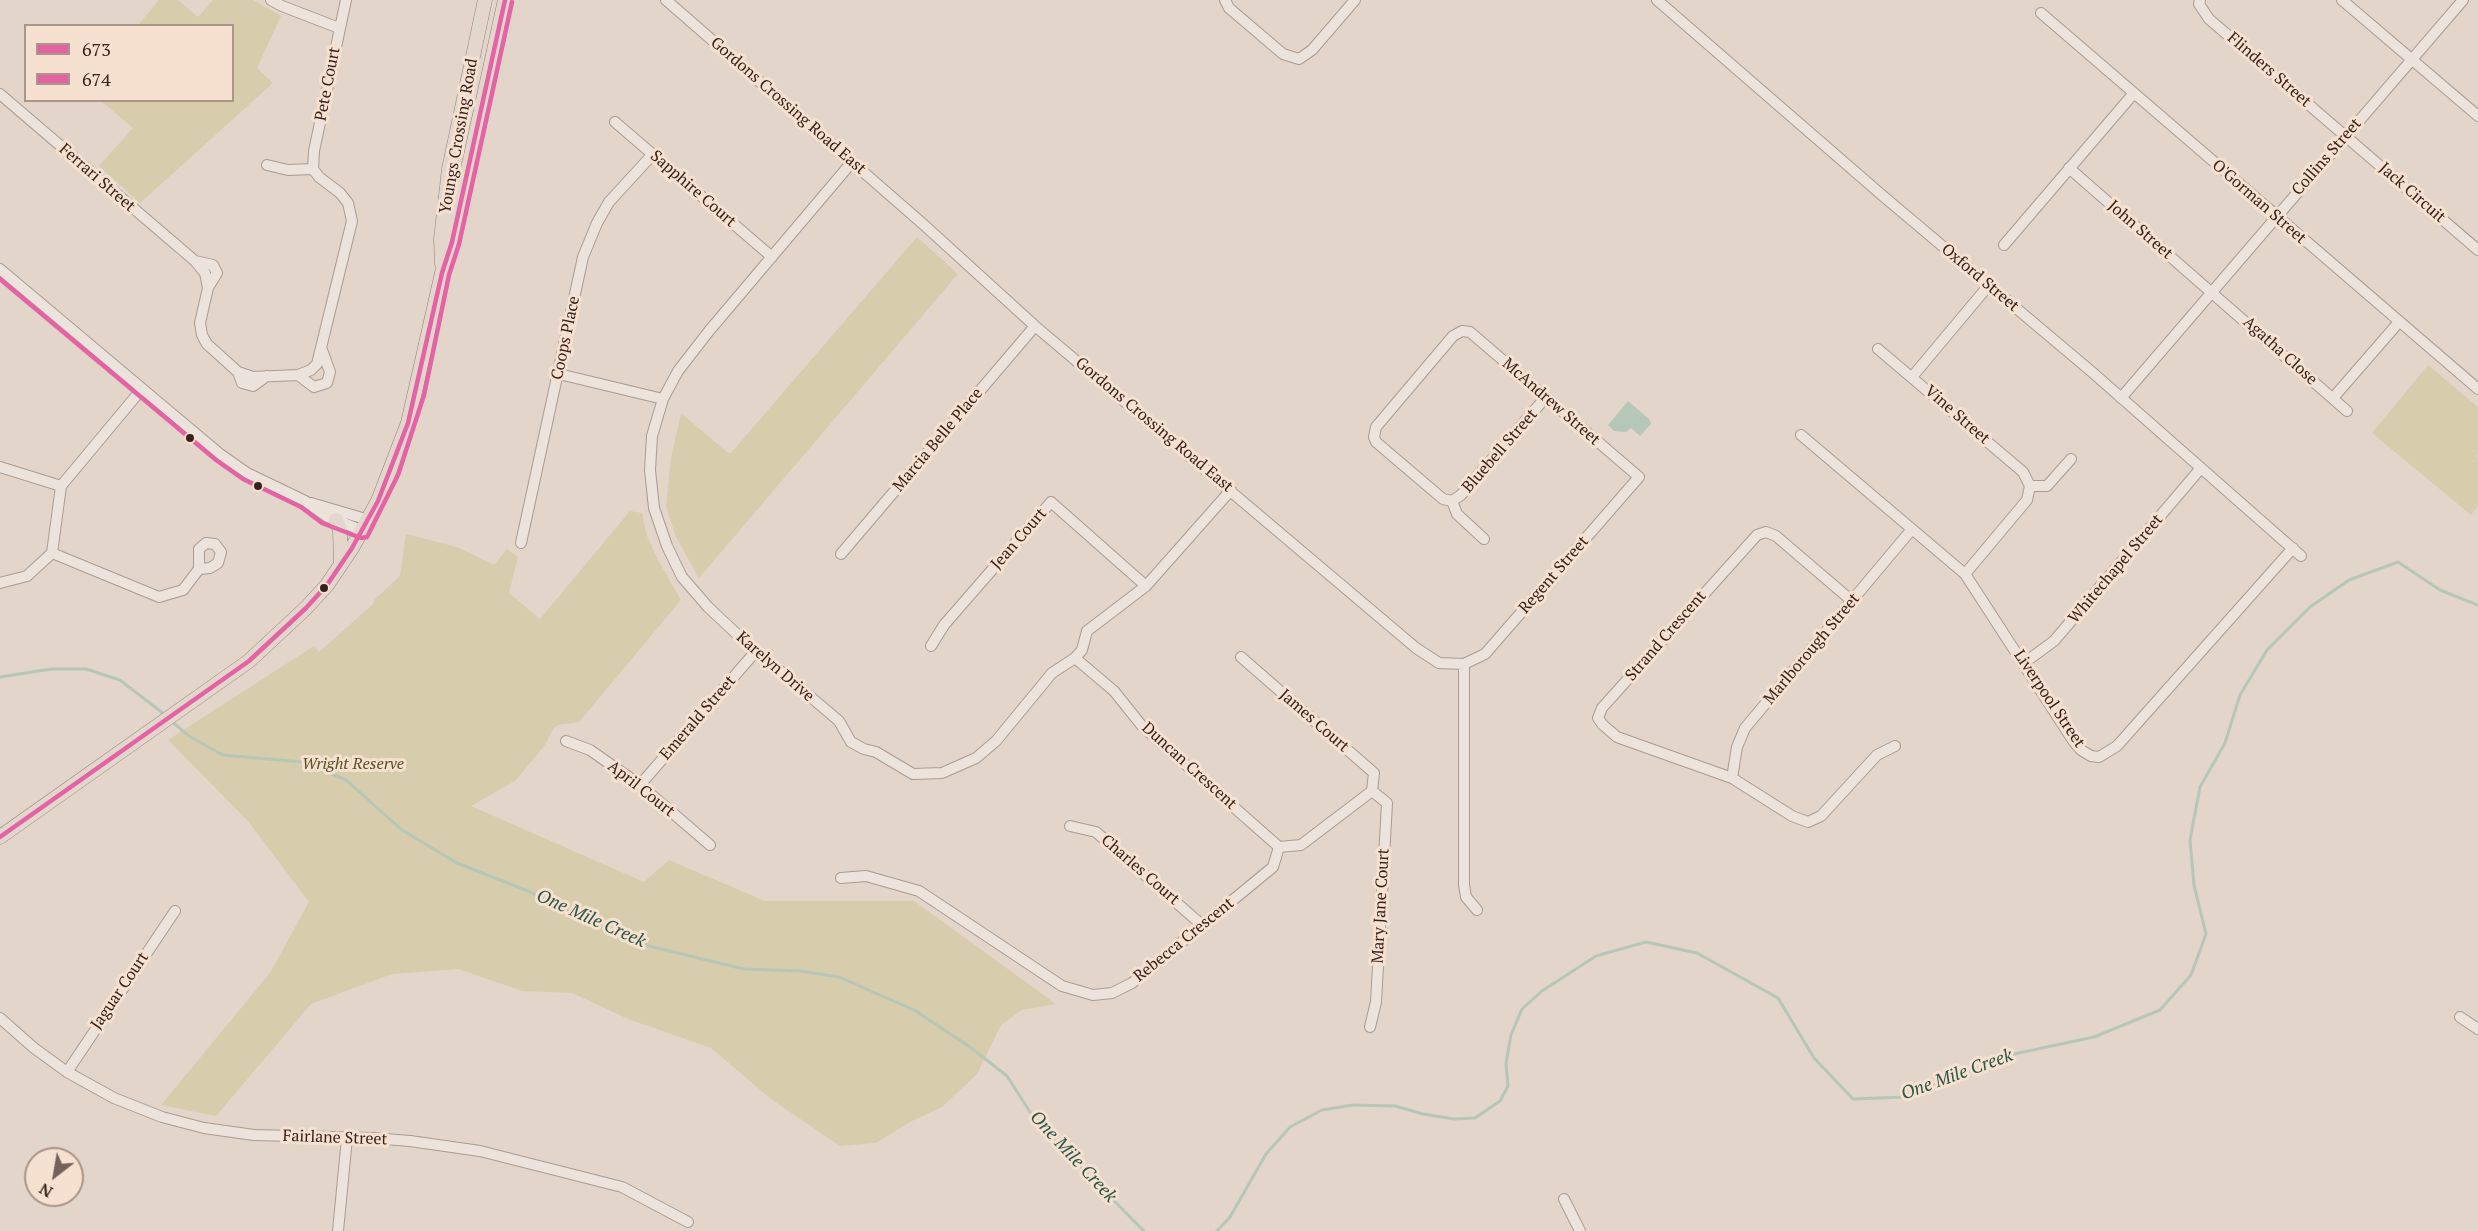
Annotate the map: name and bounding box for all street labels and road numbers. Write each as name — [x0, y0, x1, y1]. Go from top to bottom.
street label: Flinders Street — [2223, 29, 2315, 111]
street label: Gordons Crossing Road East — [706, 33, 870, 179]
street label: Pete Court — [311, 45, 345, 123]
street label: Youngs Crossing Road — [436, 57, 482, 215]
street label: Collins Street — [2288, 114, 2366, 200]
street label: Ferrari Street — [55, 140, 139, 216]
street label: Sapphire Court — [646, 147, 740, 231]
street label: O'Gorman Street — [2208, 156, 2310, 248]
street label: Jack Circuit — [2375, 159, 2449, 227]
street label: John Street — [2104, 197, 2176, 263]
street label: Oxford Street — [1937, 240, 2023, 316]
street label: Coops Place — [548, 294, 584, 382]
street label: Agatha Close — [2239, 313, 2321, 389]
street label: Gordons Crossing Road East — [1071, 353, 1237, 497]
street label: McAndrew Street — [1498, 354, 1604, 450]
street label: Vine Street — [1921, 382, 1993, 448]
street label: Marcia Belle Place — [889, 384, 987, 496]
street label: Bluebell Street — [1458, 405, 1542, 497]
street label: Jean Court — [987, 504, 1051, 574]
street label: Whitechapel Street — [2065, 511, 2167, 627]
street label: Regent Street — [1515, 532, 1593, 618]
street label: Strand Crescent — [1622, 587, 1710, 685]
street label: Marlborough Street — [1760, 590, 1864, 708]
street label: Karelyn Drive — [732, 628, 818, 706]
street label: Liverpool Street — [2009, 646, 2089, 752]
street label: Emerald Street — [656, 672, 740, 764]
street label: James Court — [1275, 685, 1353, 757]
street label: Duncan Crescent — [1138, 718, 1240, 814]
street label: April Court — [604, 757, 678, 821]
street label: Charles Court — [1097, 831, 1183, 909]
street label: Mary Jane Court — [1368, 848, 1394, 964]
street label: Rebecca Crescent — [1130, 894, 1238, 986]
street label: Jaguar Court — [87, 949, 153, 1033]
street label: Fairlane Street — [282, 1127, 388, 1149]

